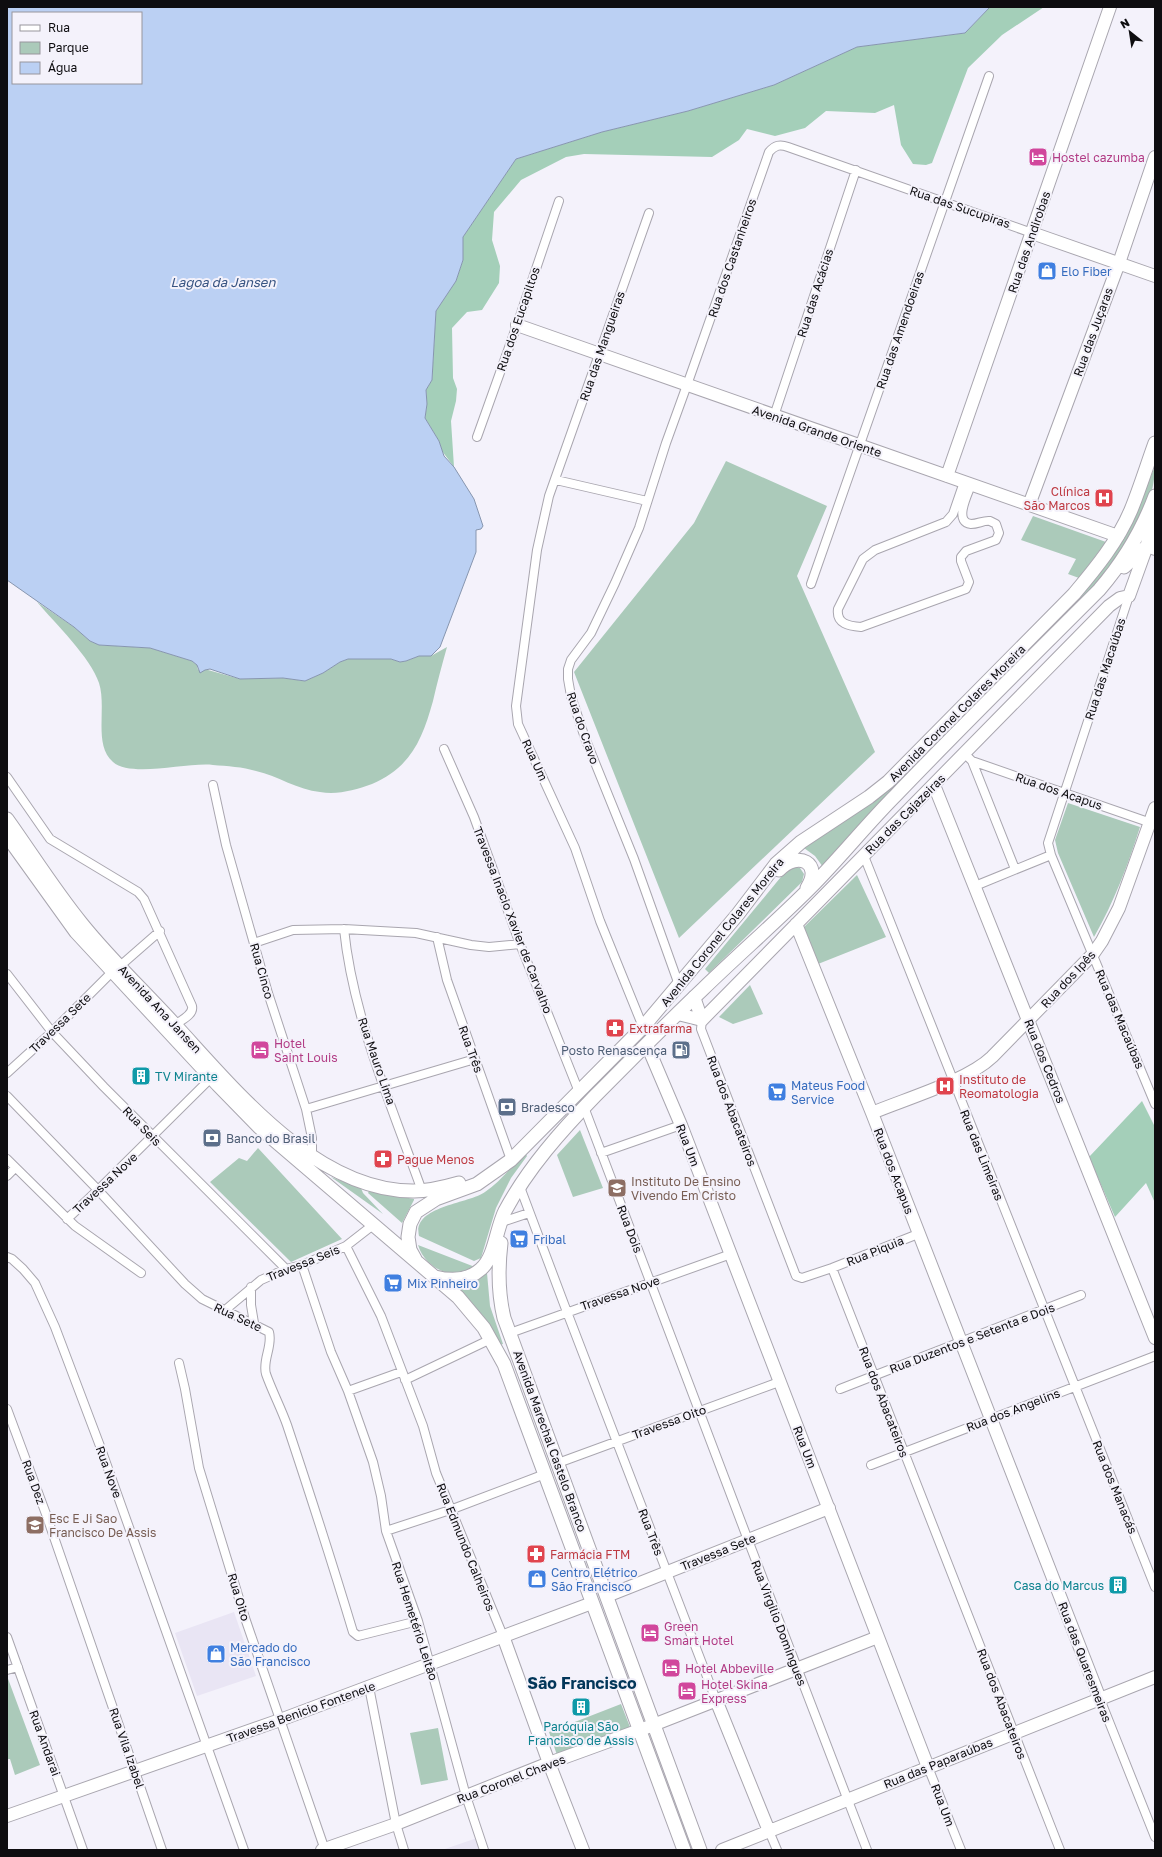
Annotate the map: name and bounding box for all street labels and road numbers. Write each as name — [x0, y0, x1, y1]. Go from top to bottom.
street label: Rua das Sucupiras — [908, 183, 1012, 231]
street label: Rua das Andirobas — [1005, 189, 1053, 295]
street label: Rua dos Castanheiros — [705, 197, 759, 319]
street label: Rua das Acácias — [794, 247, 836, 339]
street label: Rua dos Eucapiltos — [493, 265, 543, 373]
street label: Rua das Amendoeiras — [873, 269, 927, 391]
street label: Rua das Juçaras — [1070, 286, 1116, 378]
street label: Rua das Mangueiras — [576, 289, 628, 403]
street label: Avenida Grande Oriente — [750, 402, 884, 460]
street label: Rua das Macaúbas — [1081, 616, 1129, 722]
street label: Avenida Coronel Colares Moreira — [885, 641, 1029, 785]
street label: Rua do Cravo — [564, 690, 602, 766]
street label: Rua Um — [519, 737, 551, 783]
street label: Rua dos Acapus — [1013, 769, 1105, 813]
street label: Rua das Cajazeiras — [862, 771, 948, 857]
street label: Travessa Inacio Xavier de Carvalho — [470, 824, 556, 1016]
street label: Avenida Coronel Colares Moreira — [657, 855, 787, 1009]
street label: Rua Cinco — [247, 941, 277, 1001]
street label: Rua dos Ipês — [1037, 947, 1099, 1011]
street label: Avenida Ana Jansen — [115, 962, 205, 1056]
street label: Rua das Macaúbas — [1092, 967, 1148, 1071]
street label: Travessa Sete — [26, 990, 94, 1056]
street label: Rua Mauro Lima — [355, 1015, 399, 1107]
street label: Rua dos Cedros — [1021, 1017, 1069, 1105]
street label: Rua Três — [456, 1023, 486, 1075]
street label: Rua dos Abacateiros — [704, 1054, 760, 1168]
street label: Rua Seis — [120, 1103, 164, 1149]
street label: Rua das Limeiras — [957, 1107, 1007, 1203]
street label: Rua Um — [673, 1122, 703, 1168]
street label: Rua dos Acapus — [871, 1126, 917, 1216]
street label: Travessa Nove — [70, 1149, 140, 1217]
street label: Rua Dois — [614, 1203, 646, 1255]
street label: Rua Piquia — [844, 1233, 906, 1269]
street label: Travessa Seis — [264, 1242, 342, 1284]
street label: Travessa Nove — [578, 1272, 662, 1314]
street label: Rua Sete — [212, 1299, 264, 1335]
street label: Rua Duzentos e Setenta e Dois — [887, 1300, 1057, 1376]
street label: Rua dos Abacateiros — [856, 1345, 912, 1459]
street label: Avenida Marechal Castelo Branco — [510, 1348, 590, 1534]
street label: Rua dos Angelins — [964, 1385, 1062, 1435]
street label: Travessa Oito — [630, 1402, 708, 1442]
street label: Rua Um — [790, 1424, 820, 1470]
street label: Rua dos Manacás — [1089, 1438, 1141, 1536]
street label: Rua Nove — [93, 1444, 125, 1500]
street label: Rua Dez — [19, 1458, 49, 1506]
street label: Rua Edmundo Calheiros — [433, 1481, 499, 1613]
street label: Rua Três — [635, 1506, 667, 1558]
street label: Travessa Sete — [678, 1530, 758, 1574]
street label: Rua Virgilio Domingues — [748, 1558, 810, 1688]
street label: Rua Hemetério Leitão — [389, 1560, 441, 1682]
street label: Rua Oito — [225, 1571, 253, 1623]
street label: Rua das Quaresmeiras — [1055, 1600, 1115, 1724]
street label: Rua dos Abacateiros — [974, 1647, 1030, 1761]
street label: Travessa Benicio Fontenele — [225, 1678, 377, 1746]
street label: Rua Vila Izabel — [106, 1706, 148, 1791]
street label: Rua Andarai — [26, 1708, 64, 1778]
street label: Rua das Paparaúbas — [881, 1734, 995, 1792]
street label: Rua Coronel Chaves — [455, 1751, 567, 1807]
street label: Rua Um — [928, 1782, 958, 1828]

